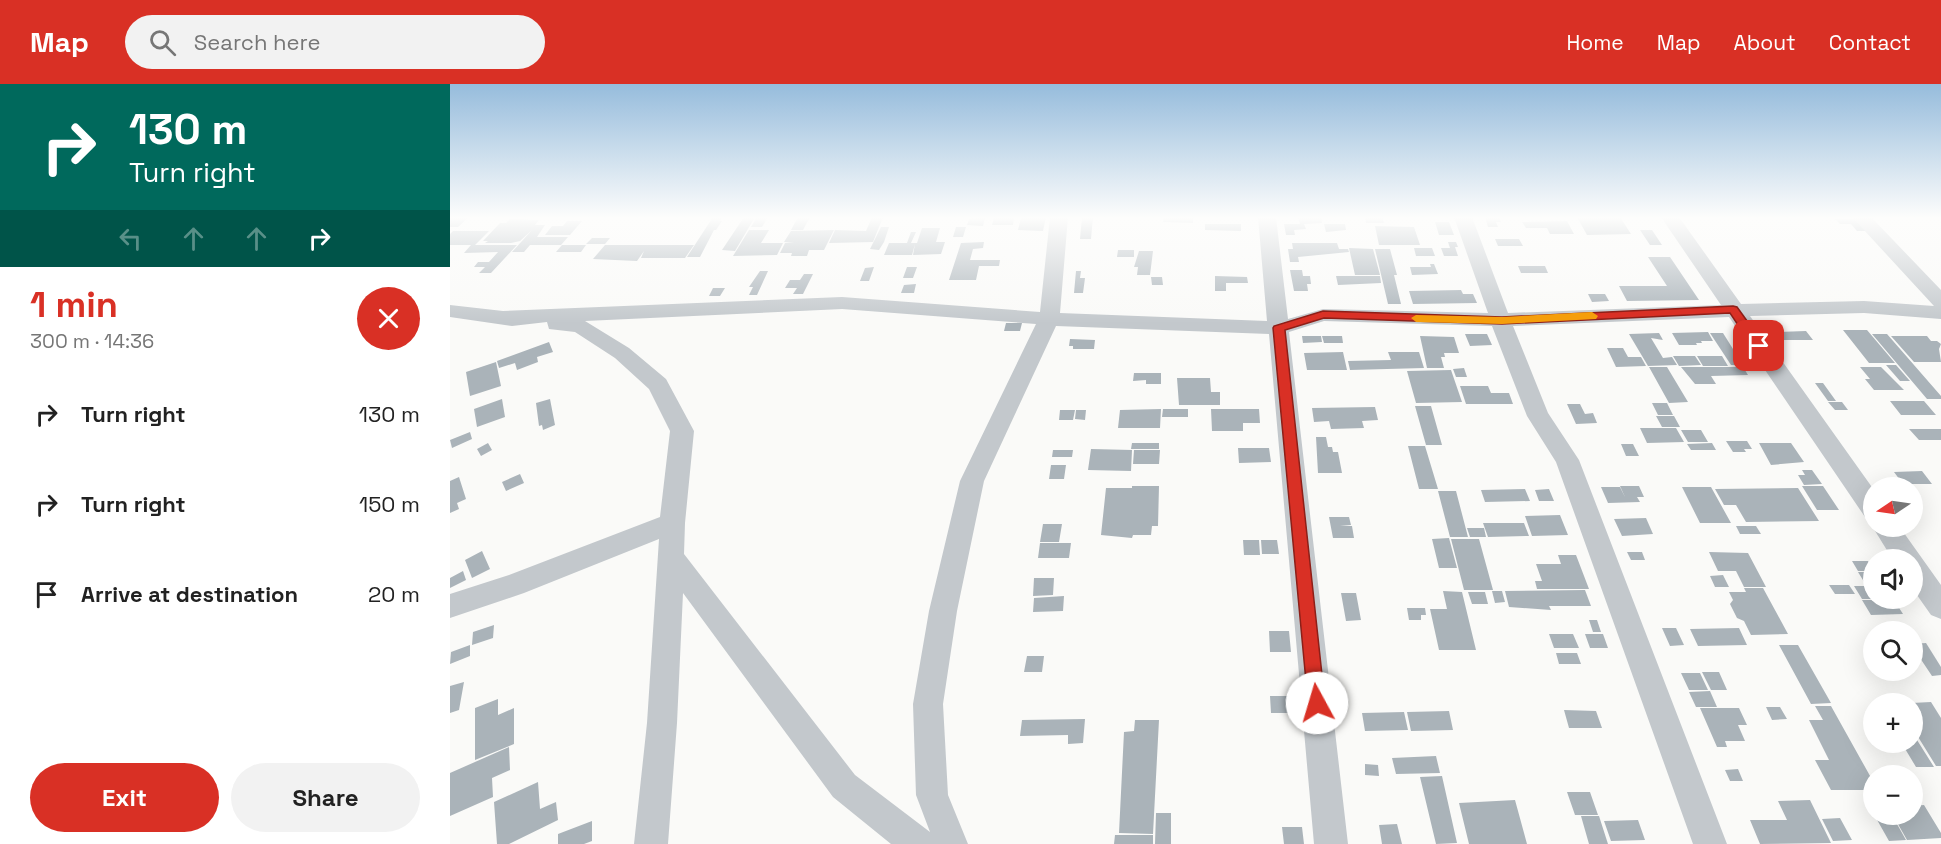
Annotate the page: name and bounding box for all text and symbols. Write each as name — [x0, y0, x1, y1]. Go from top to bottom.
search box — [125, 15, 545, 69]
text: Map — [30, 24, 89, 60]
icon: search — [146, 26, 179, 59]
text: Search here — [194, 28, 321, 56]
text: Home — [1566, 29, 1624, 56]
text: Map — [1657, 29, 1701, 56]
text: About — [1734, 29, 1796, 56]
text: Contact — [1829, 29, 1911, 56]
text: 130 m — [129, 103, 247, 156]
icon: right — [30, 108, 108, 186]
text: Turn right — [129, 155, 256, 190]
icon: left — [114, 222, 147, 255]
icon: ahead — [177, 222, 210, 255]
icon: ahead — [240, 222, 273, 255]
icon: right — [303, 222, 336, 255]
text: 1 min — [30, 282, 118, 328]
button: close — [357, 287, 420, 350]
pin — [1733, 320, 1784, 371]
text: 300 m · 14:36 — [30, 328, 154, 354]
icon: arrive — [1742, 329, 1775, 362]
icon: right — [30, 398, 63, 431]
text: Turn right — [81, 400, 186, 428]
text: 130 m — [359, 400, 420, 428]
north arrow — [1863, 477, 1923, 537]
map controls — [1863, 477, 1923, 825]
icon: right — [30, 488, 63, 521]
text: Turn right — [81, 490, 186, 518]
text: 150 m — [359, 490, 420, 518]
button: sound — [1863, 549, 1923, 609]
icon: arrive — [30, 578, 63, 611]
text: Arrive at destination — [81, 580, 298, 608]
text: 20 m — [368, 580, 420, 608]
button: search — [1863, 621, 1923, 681]
position arrow — [1285, 671, 1349, 735]
button: + — [1863, 693, 1923, 753]
button: Exit — [30, 763, 219, 832]
button: Share — [231, 763, 420, 832]
button: − — [1863, 765, 1923, 825]

